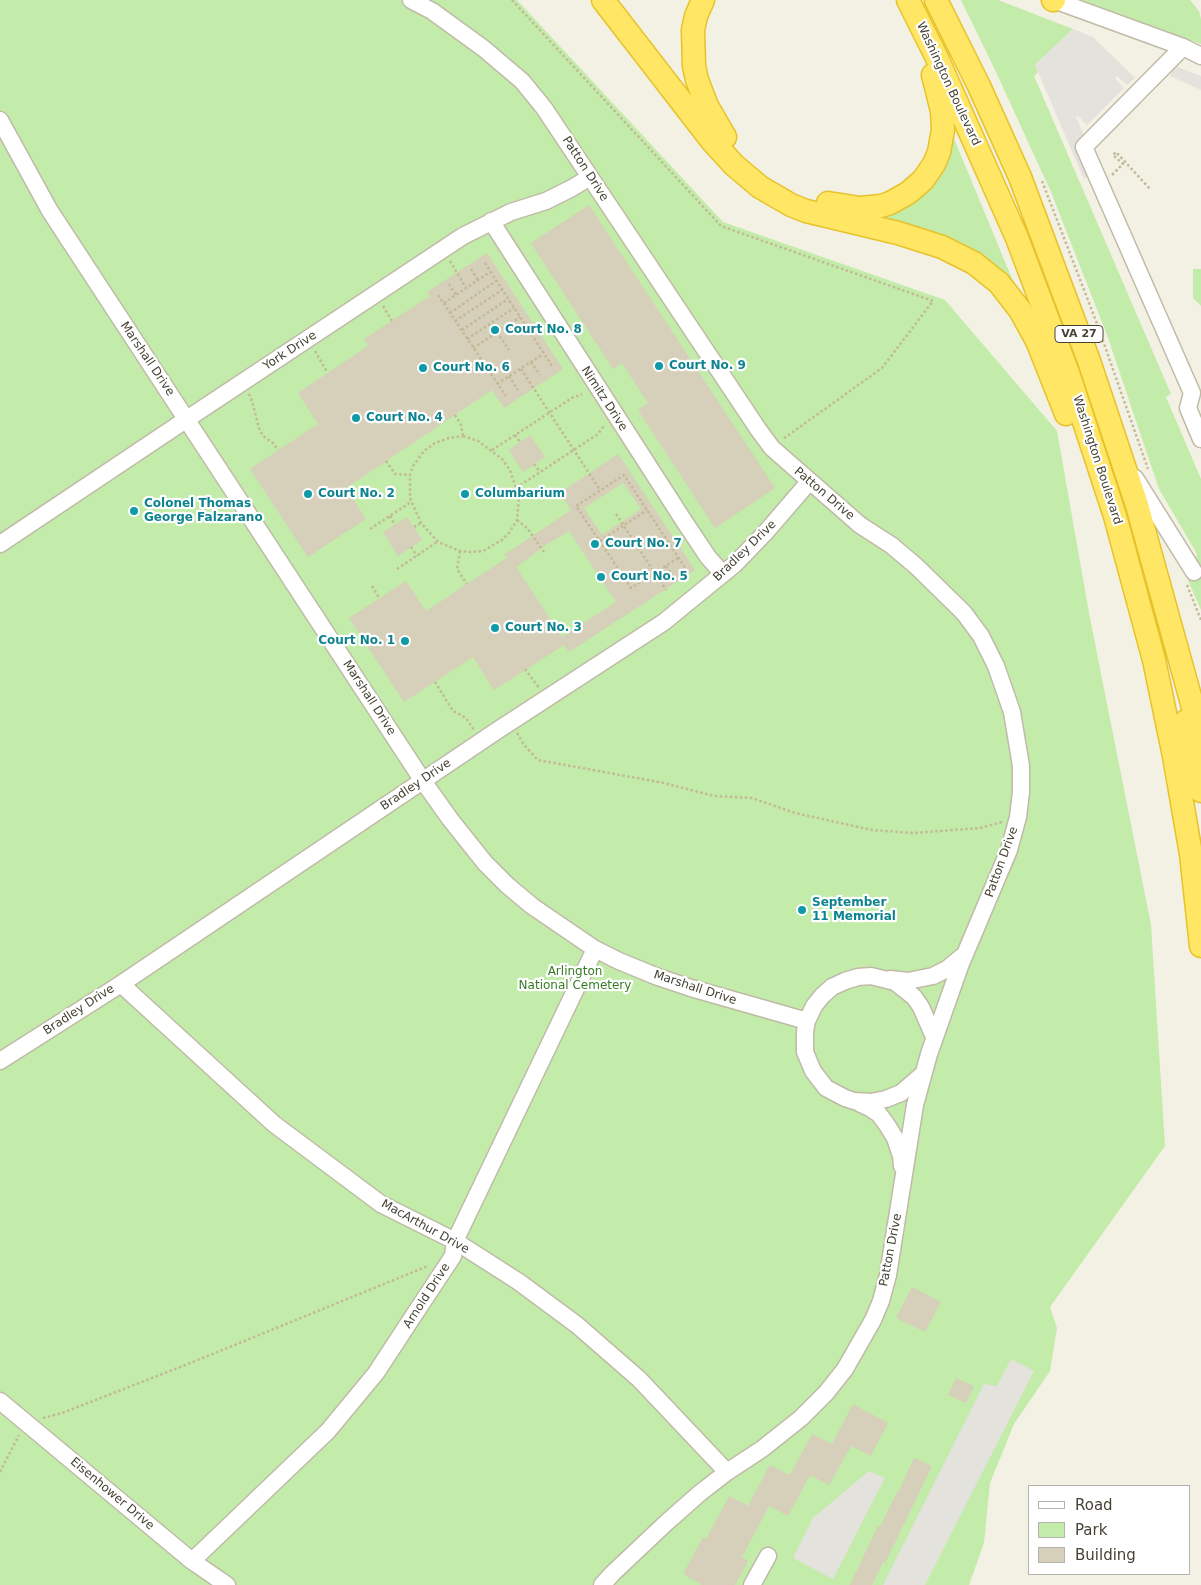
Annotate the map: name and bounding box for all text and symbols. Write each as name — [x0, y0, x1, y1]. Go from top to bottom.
street label: Washington Boulevard — [913, 20, 983, 148]
street label: Patton Drive — [559, 134, 611, 204]
street label: Marshall Drive — [117, 319, 177, 399]
place label: Court No. 8 — [505, 323, 582, 337]
marker: Court No. 8 — [489, 324, 501, 336]
road number: VA 27 — [1055, 326, 1103, 342]
street label: York Drive — [261, 328, 319, 374]
place label: Court No. 9 — [669, 359, 746, 373]
marker: Court No. 9 — [653, 360, 665, 372]
place label: Court No. 6 — [433, 361, 510, 375]
marker: Court No. 6 — [417, 362, 429, 374]
street label: Nimitz Drive — [578, 364, 630, 434]
street label: Washington Boulevard — [1069, 394, 1125, 526]
place label: Court No. 4 — [366, 411, 443, 425]
marker: Court No. 4 — [350, 412, 362, 424]
street label: Patton Drive — [791, 465, 857, 523]
place label: Court No. 2 — [318, 487, 395, 501]
place label: Columbarium — [475, 487, 565, 501]
marker: Court No. 2 — [302, 488, 314, 500]
marker: Columbarium — [459, 488, 471, 500]
place label: Colonel Thomas George Falzarano — [144, 497, 263, 525]
marker: Colonel Thomas George Falzarano — [128, 505, 140, 517]
street label: Bradley Drive — [711, 517, 779, 585]
place label: Court No. 7 — [605, 537, 682, 551]
marker: Court No. 7 — [589, 538, 601, 550]
place label: Court No. 5 — [611, 570, 688, 584]
marker: Court No. 5 — [595, 571, 607, 583]
place label: Court No. 3 — [505, 621, 582, 635]
marker: Court No. 3 — [489, 622, 501, 634]
place label: Court No. 1 — [318, 634, 395, 648]
marker: Court No. 1 — [399, 635, 411, 647]
street label: Marshall Drive — [339, 658, 399, 738]
street label: Bradley Drive — [378, 756, 454, 814]
street label: Patton Drive — [983, 825, 1021, 899]
place label: September 11 Memorial — [812, 896, 896, 924]
marker: September 11 Memorial — [796, 904, 808, 916]
park label: Arlington National Cemetery — [519, 965, 631, 993]
street label: Marshall Drive — [652, 968, 738, 1008]
street label: Bradley Drive — [41, 982, 117, 1038]
street label: MacArthur Drive — [379, 1197, 471, 1257]
street label: Patton Drive — [877, 1212, 905, 1288]
street label: Arnold Drive — [401, 1261, 453, 1331]
street label: Eisenhower Drive — [67, 1455, 157, 1533]
legend — [1028, 1485, 1191, 1575]
text: Road — [1075, 1496, 1113, 1514]
text: Park — [1075, 1521, 1107, 1539]
text: Building — [1075, 1546, 1136, 1564]

